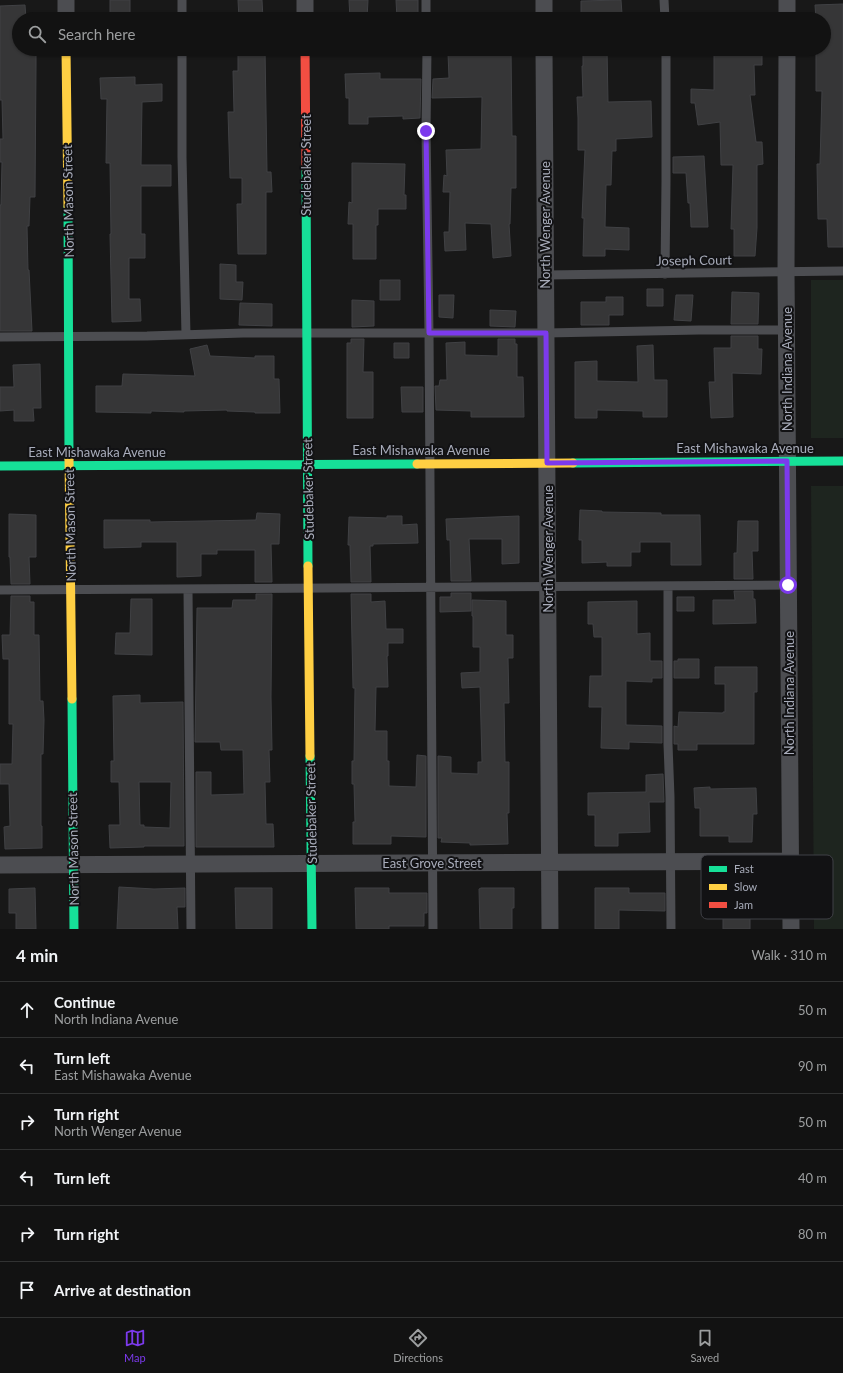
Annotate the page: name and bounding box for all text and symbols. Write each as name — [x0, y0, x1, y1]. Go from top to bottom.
search box — [12, 12, 831, 56]
icon: search — [26, 23, 48, 45]
text: Search here — [58, 25, 135, 43]
street label: Studebaker Street — [298, 114, 314, 216]
route end — [417, 122, 435, 140]
street label: North Mason Street — [59, 144, 77, 258]
street label: North Wenger Avenue — [537, 161, 553, 289]
street label: Joseph Court — [656, 251, 732, 269]
street label: North Indiana Avenue — [779, 307, 795, 431]
street label: Studebaker Street — [299, 438, 317, 540]
street label: East Mishawaka Avenue — [676, 440, 814, 456]
street label: East Mishawaka Avenue — [352, 442, 490, 458]
street label: East Mishawaka Avenue — [28, 444, 166, 460]
street label: North Mason Street — [61, 468, 79, 582]
street label: North Wenger Avenue — [540, 485, 556, 613]
route start — [779, 576, 797, 594]
street label: North Indiana Avenue — [781, 631, 797, 755]
street label: Studebaker Street — [302, 762, 320, 864]
street label: North Mason Street — [64, 792, 82, 906]
street label: East Grove Street — [382, 855, 482, 871]
legend — [701, 855, 833, 919]
text: Fast — [734, 862, 754, 875]
text: Slow — [734, 880, 758, 893]
text: Jam — [734, 898, 753, 911]
text: 4 min — [16, 945, 58, 966]
text: Walk · 310 m — [751, 947, 827, 963]
text: Continue — [54, 993, 115, 1011]
icon: ahead — [16, 999, 38, 1021]
text: 50 m — [798, 1002, 827, 1018]
text: North Indiana Avenue — [54, 1011, 178, 1027]
text: Turn left — [54, 1049, 110, 1067]
icon: left — [16, 1055, 38, 1077]
text: 90 m — [798, 1058, 827, 1074]
text: East Mishawaka Avenue — [54, 1067, 192, 1083]
text: Turn right — [54, 1105, 119, 1123]
icon: right — [16, 1111, 38, 1133]
text: 50 m — [798, 1114, 827, 1130]
text: North Wenger Avenue — [54, 1123, 182, 1139]
icon: left — [16, 1167, 38, 1189]
text: Turn left — [54, 1169, 110, 1187]
text: 40 m — [798, 1170, 827, 1186]
icon: right — [16, 1223, 38, 1245]
text: Turn right — [54, 1225, 119, 1243]
text: 80 m — [798, 1226, 827, 1242]
icon: arrive — [16, 1279, 38, 1301]
text: Arrive at destination — [54, 1281, 191, 1299]
tab: Map — [124, 1327, 146, 1364]
tab: Directions — [393, 1327, 443, 1364]
tab: Saved — [690, 1327, 719, 1364]

